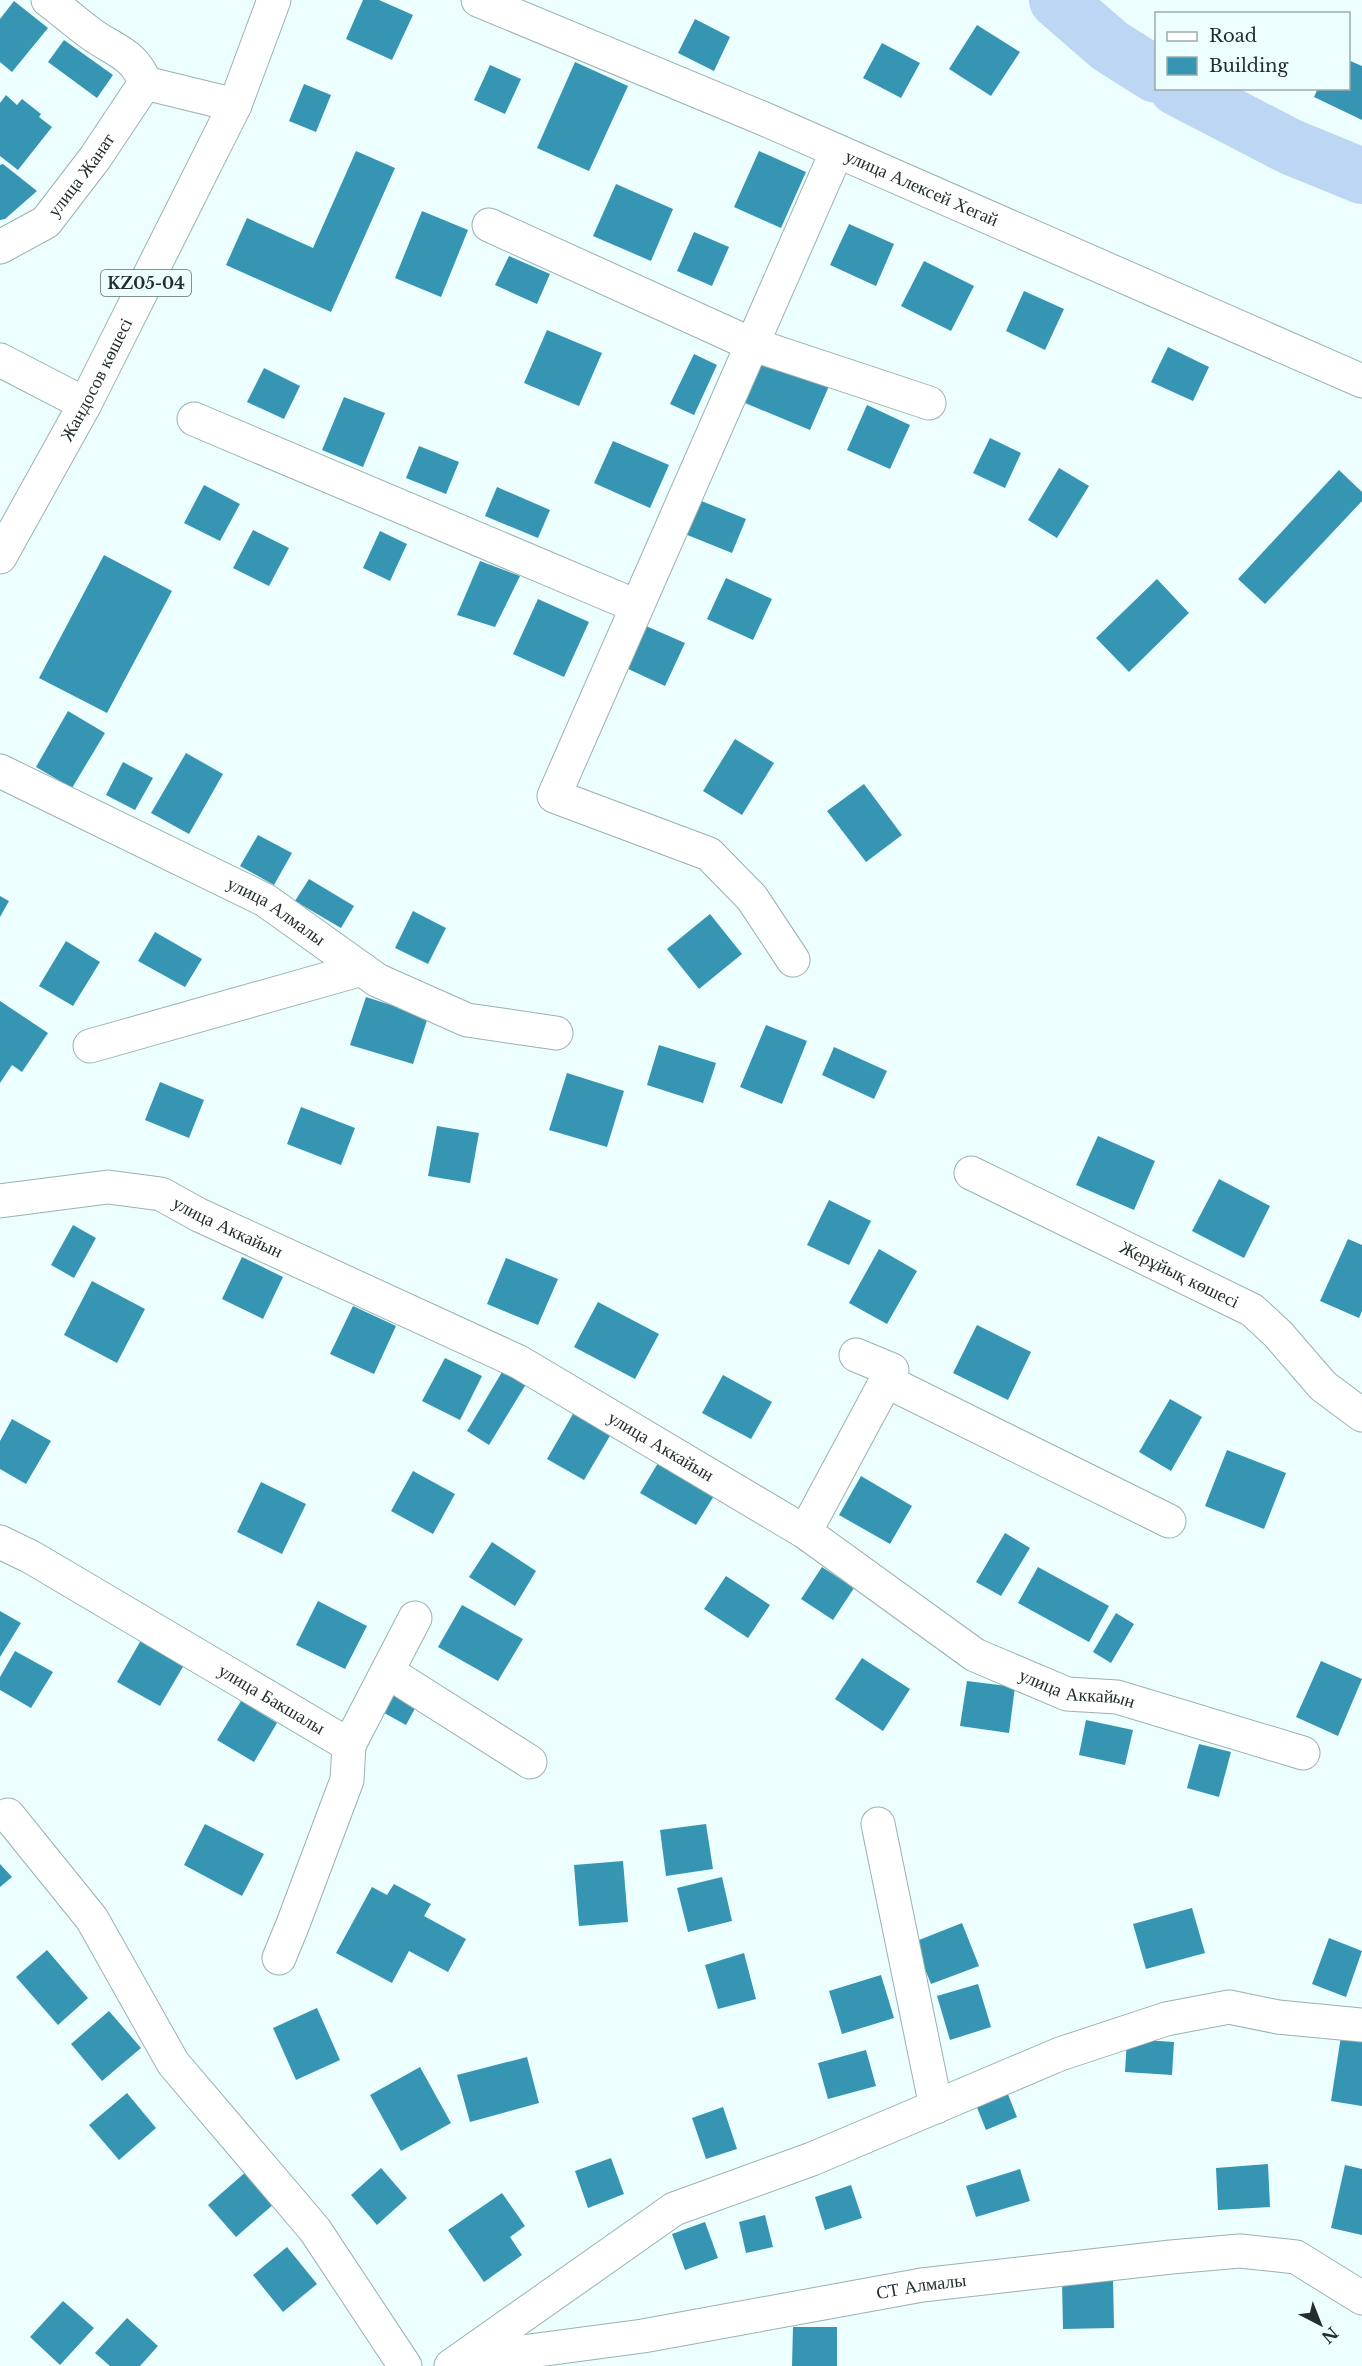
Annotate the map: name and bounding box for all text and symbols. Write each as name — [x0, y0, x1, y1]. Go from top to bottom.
legend — [1155, 12, 1350, 90]
text: Road — [1209, 25, 1257, 47]
text: Building — [1209, 55, 1288, 77]
street label: улица Жанат — [43, 129, 119, 221]
street label: улица Алексей Хегай — [842, 145, 1002, 231]
road number: KZ05-04 — [101, 270, 191, 296]
street label: Жандосов көшесі — [56, 314, 137, 445]
street label: улица Алмалы — [223, 872, 329, 950]
street label: улица Аккайын — [169, 1192, 286, 1263]
street label: Жерұйық көшесі — [1116, 1236, 1243, 1313]
street label: улица Аккайын — [604, 1406, 718, 1486]
street label: улица Бакшалы — [214, 1659, 329, 1739]
street label: улица Аккайын — [1016, 1664, 1138, 1713]
street label: СТ Алмалы — [874, 2269, 967, 2304]
north arrow — [1290, 2294, 1350, 2354]
text: N — [1318, 2323, 1342, 2348]

